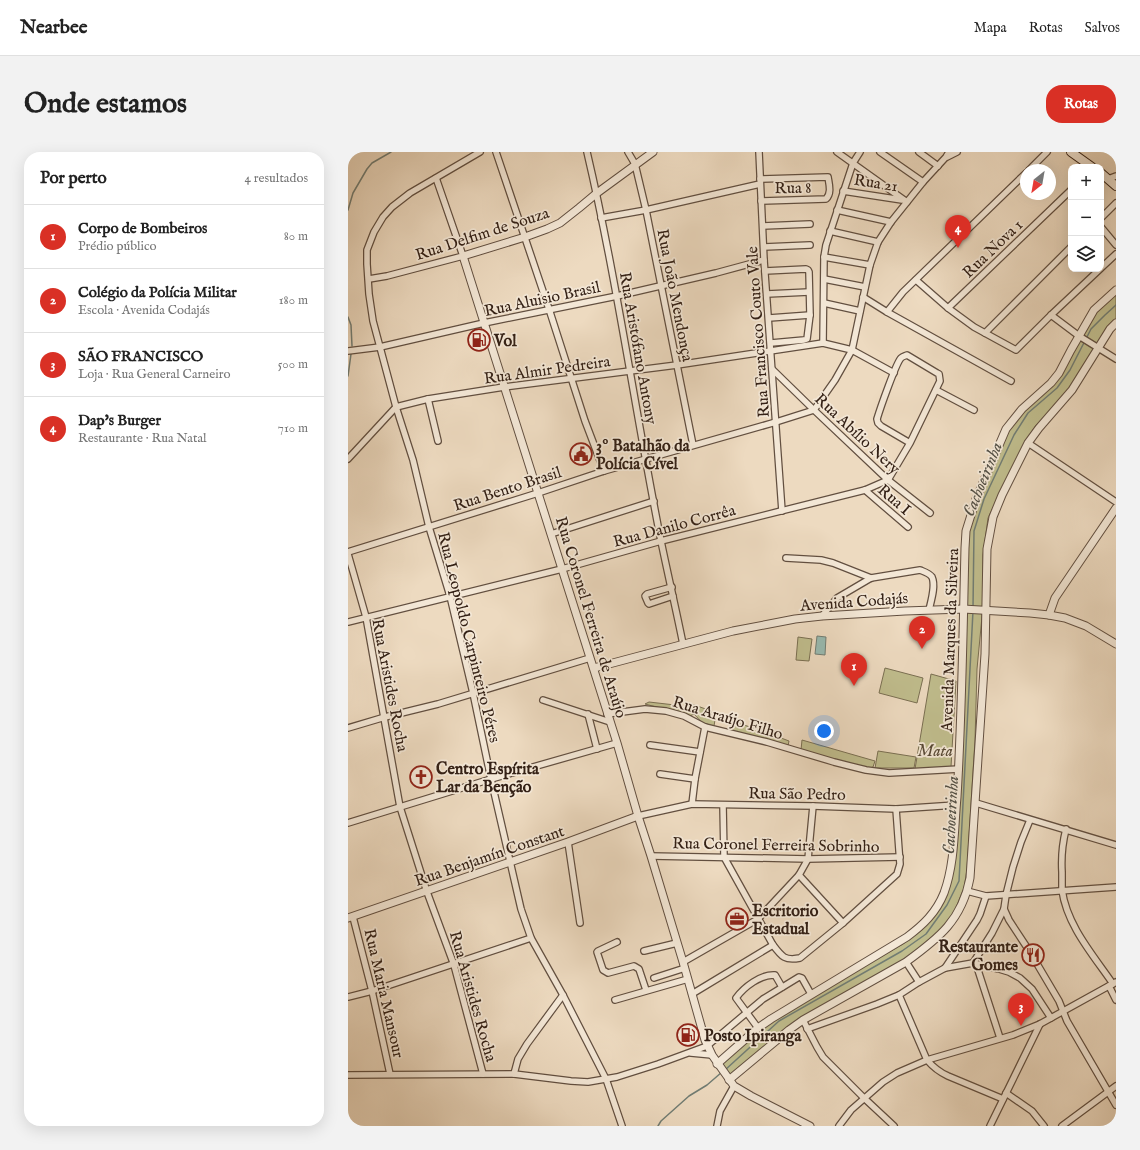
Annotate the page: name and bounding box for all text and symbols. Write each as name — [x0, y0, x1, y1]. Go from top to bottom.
text: Nearbee — [20, 16, 87, 40]
text: Mapa — [974, 19, 1007, 37]
text: Rotas — [1029, 19, 1063, 37]
text: Salvos — [1085, 19, 1120, 37]
button: Rotas — [1046, 85, 1116, 123]
text: Onde estamos — [24, 87, 187, 122]
north arrow — [1020, 164, 1056, 200]
map controls — [1068, 164, 1104, 272]
button: + — [1068, 164, 1104, 200]
text: Por perto — [40, 168, 107, 189]
text: 4 resultados — [245, 170, 308, 187]
street label: Rua 21 — [852, 171, 899, 197]
street label: Rua 8 — [774, 179, 812, 199]
button: − — [1068, 200, 1104, 236]
street label: Rua Delfim de Souza — [413, 204, 552, 266]
pin: 4 — [945, 215, 971, 248]
street label: Rua Nova 1 — [959, 216, 1028, 283]
text: Corpo de Bombeiros — [78, 219, 207, 238]
street label: Rua João Mendonça — [651, 227, 697, 364]
text: 1 — [51, 228, 55, 245]
text: 80 m — [284, 228, 308, 245]
button: layers — [1068, 236, 1104, 272]
text: Prédio público — [78, 238, 157, 255]
street label: Rua Francisco Couto Vale — [743, 246, 775, 418]
street label: Rua Aristófano Antony — [614, 271, 660, 426]
street label: Rua Aluisio Brasil — [483, 278, 603, 322]
text: Colégio da Polícia Militar — [78, 283, 237, 302]
text: 2 — [50, 292, 56, 309]
text: 180 m — [279, 292, 308, 309]
text: Escola · Avenida Codajás — [78, 302, 210, 319]
fuel station icon: Vol — [466, 327, 492, 353]
place label: Vol — [493, 332, 517, 352]
text: SÃO FRANCISCO — [78, 347, 203, 366]
street label: Rua Almir Pedreira — [483, 352, 612, 390]
text: 3 — [51, 356, 55, 373]
text: 500 m — [278, 356, 308, 373]
text: Loja · Rua General Carneiro — [78, 366, 230, 383]
street label: Rua Abílio Nery — [810, 390, 904, 479]
text: Dap's Burger — [78, 411, 161, 430]
text: 4 — [50, 420, 56, 437]
text: 710 m — [278, 420, 308, 437]
text: Restaurante · Rua Natal — [78, 430, 207, 447]
place label: 3º Batalhão da Polícia Cível — [596, 437, 691, 475]
water label: Cachoeirinha — [959, 439, 1008, 520]
public building icon: 3º Batalhão da Polícia Cível — [568, 441, 594, 467]
street label: Rua Bento Brasil — [451, 463, 565, 517]
street label: Rua I — [873, 481, 915, 520]
street label: Rua Danilo Corrêa — [611, 501, 738, 553]
street label: Rua Coronel Ferreira de Araújo — [550, 514, 630, 721]
street label: Rua Leopoldo Carpinteiro Péres — [432, 530, 504, 745]
street label: Avenida Marques da Silveira — [938, 548, 964, 733]
street label: Avenida Codajás — [798, 589, 909, 617]
pin: 2 — [909, 616, 935, 649]
street label: Rua Aristides Rocha — [366, 617, 412, 754]
pin: 1 — [841, 653, 867, 686]
street label: Rua Araújo Filho — [670, 693, 785, 745]
your location — [814, 721, 834, 741]
park label: Mata — [917, 742, 953, 762]
place label: Centro Espírita Lar da Benção — [436, 760, 540, 798]
church icon: Centro Espírita Lar da Benção — [408, 764, 434, 790]
water label: Cachoeirinha — [939, 775, 964, 855]
street label: Rua São Pedro — [748, 784, 846, 806]
street label: Rua Benjamín Constant — [412, 822, 568, 892]
street label: Rua Coronel Ferreira Sobrinho — [672, 834, 880, 858]
place label: Escritorio Estadual — [752, 902, 819, 940]
office icon: Escritorio Estadual — [724, 906, 750, 932]
street label: Rua Maria Mansour — [358, 927, 408, 1060]
street label: Rua Aristides Rocha — [444, 929, 500, 1064]
place label: Restaurante Gomes — [938, 938, 1019, 976]
restaurant icon: Restaurante Gomes — [1020, 942, 1046, 968]
pin: 3 — [1008, 993, 1034, 1026]
fuel station icon: Posto Ipiranga — [675, 1022, 701, 1048]
place label: Posto Ipiranga — [704, 1027, 802, 1047]

